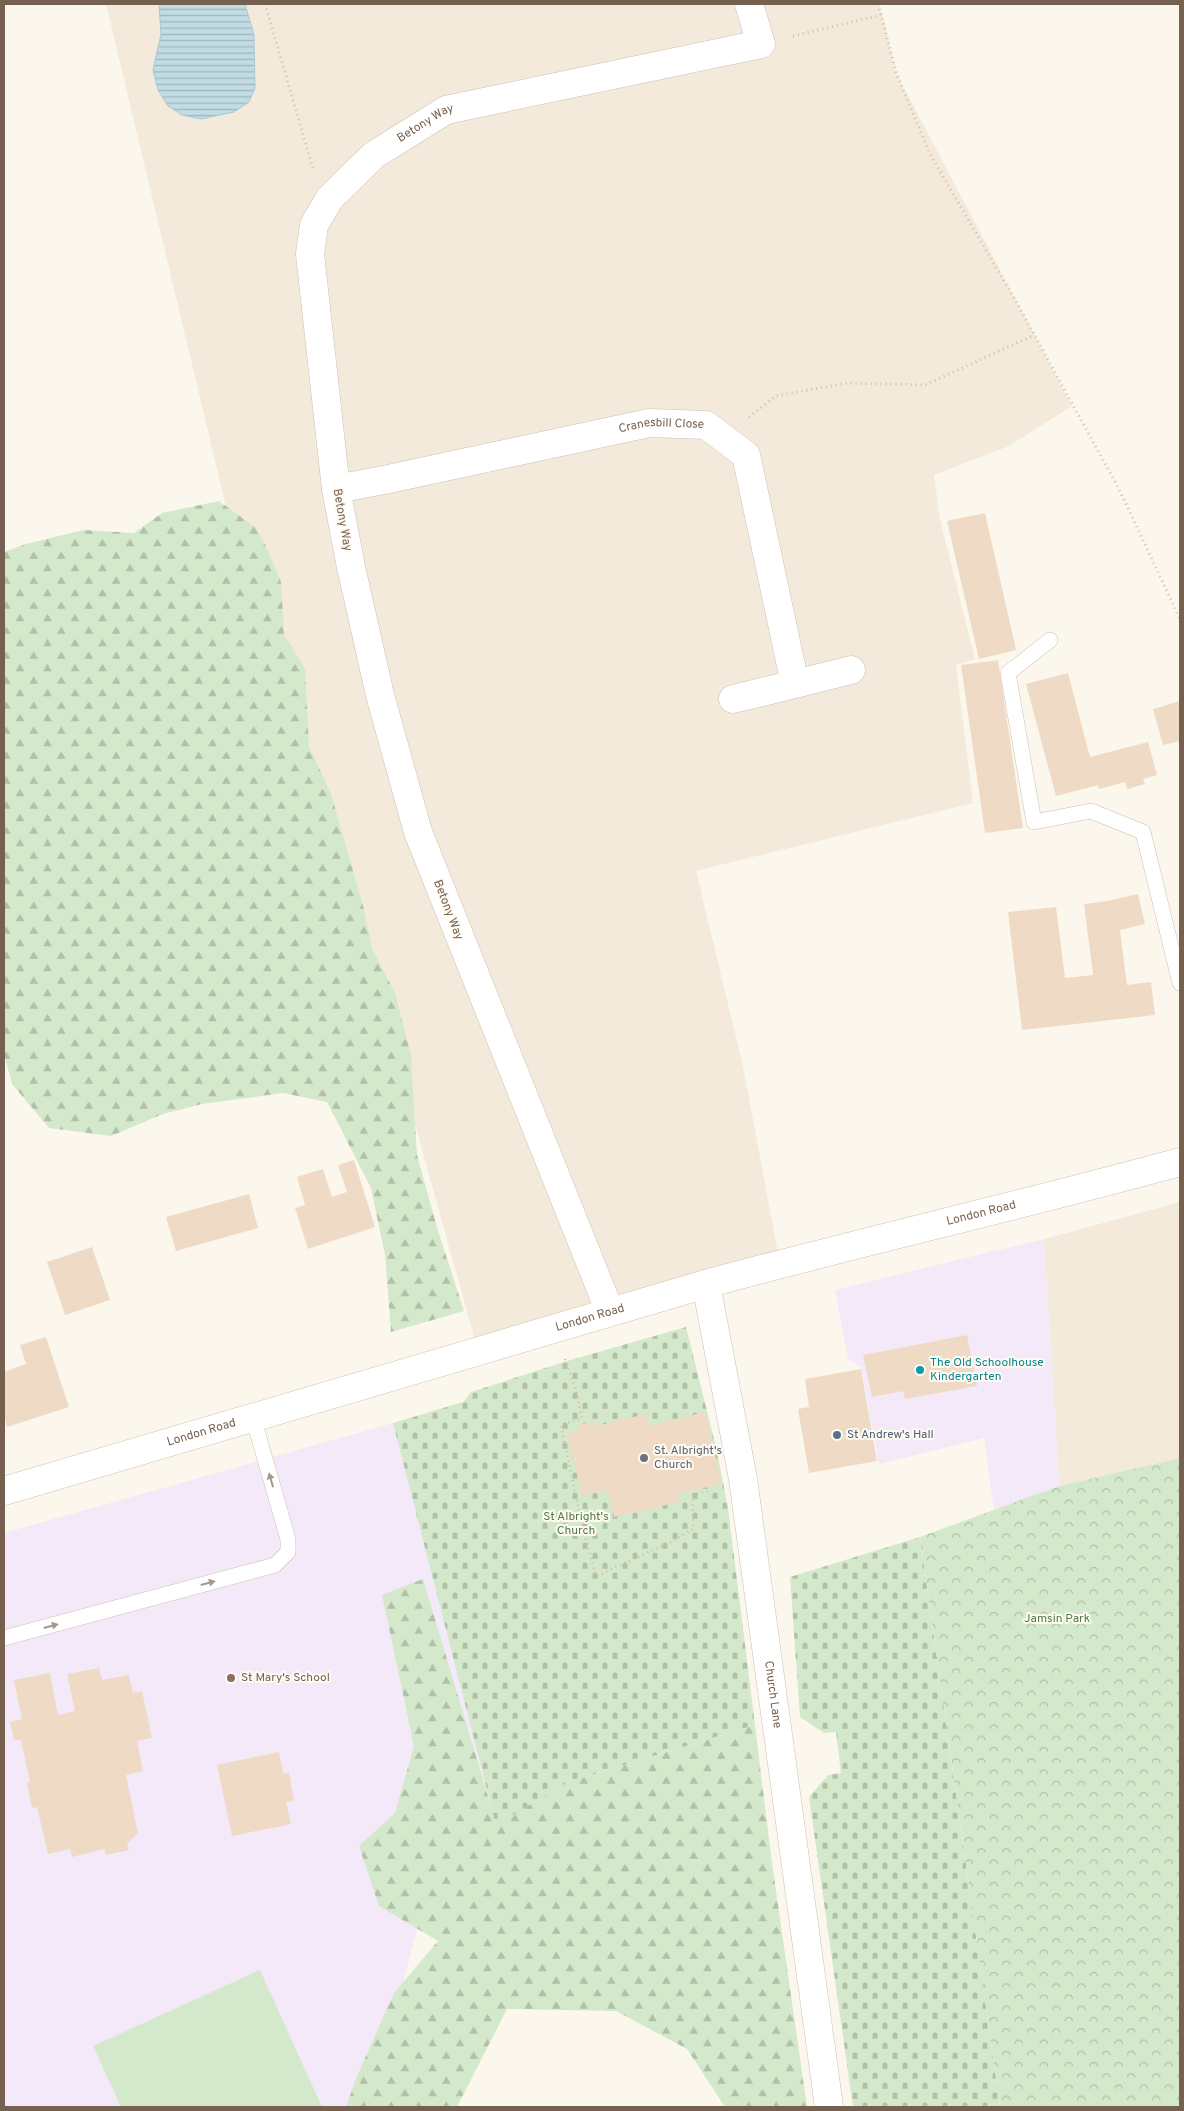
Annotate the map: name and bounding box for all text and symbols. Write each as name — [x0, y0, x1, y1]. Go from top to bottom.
street label: Betony Way — [394, 101, 455, 147]
street label: Cranesbill Close — [617, 415, 704, 437]
street label: Betony Way — [329, 487, 355, 553]
street label: Betony Way — [429, 878, 467, 942]
street label: London Road — [945, 1197, 1018, 1230]
street label: London Road — [554, 1300, 626, 1336]
place label: The Old Schoolhouse Kindergarten — [930, 1355, 1044, 1385]
marker: The Old Schoolhouse Kindergarten — [914, 1364, 926, 1376]
street label: London Road — [165, 1415, 238, 1450]
place label: St Andrew's Hall — [847, 1427, 934, 1443]
marker: St Andrew's Hall — [831, 1429, 843, 1441]
place label: St. Albright's Church — [654, 1443, 722, 1473]
marker: St. Albright's Church — [638, 1452, 650, 1464]
one-way arrow — [267, 1472, 275, 1487]
park label: St Albright's Church — [543, 1509, 609, 1539]
one-way arrow — [200, 1579, 215, 1587]
park label: Jamsin Park — [1024, 1611, 1090, 1627]
one-way arrow — [43, 1621, 58, 1629]
street label: Church Lane — [760, 1660, 785, 1729]
place label: St Mary's School — [241, 1670, 330, 1686]
marker: St Mary's School — [225, 1672, 237, 1684]

